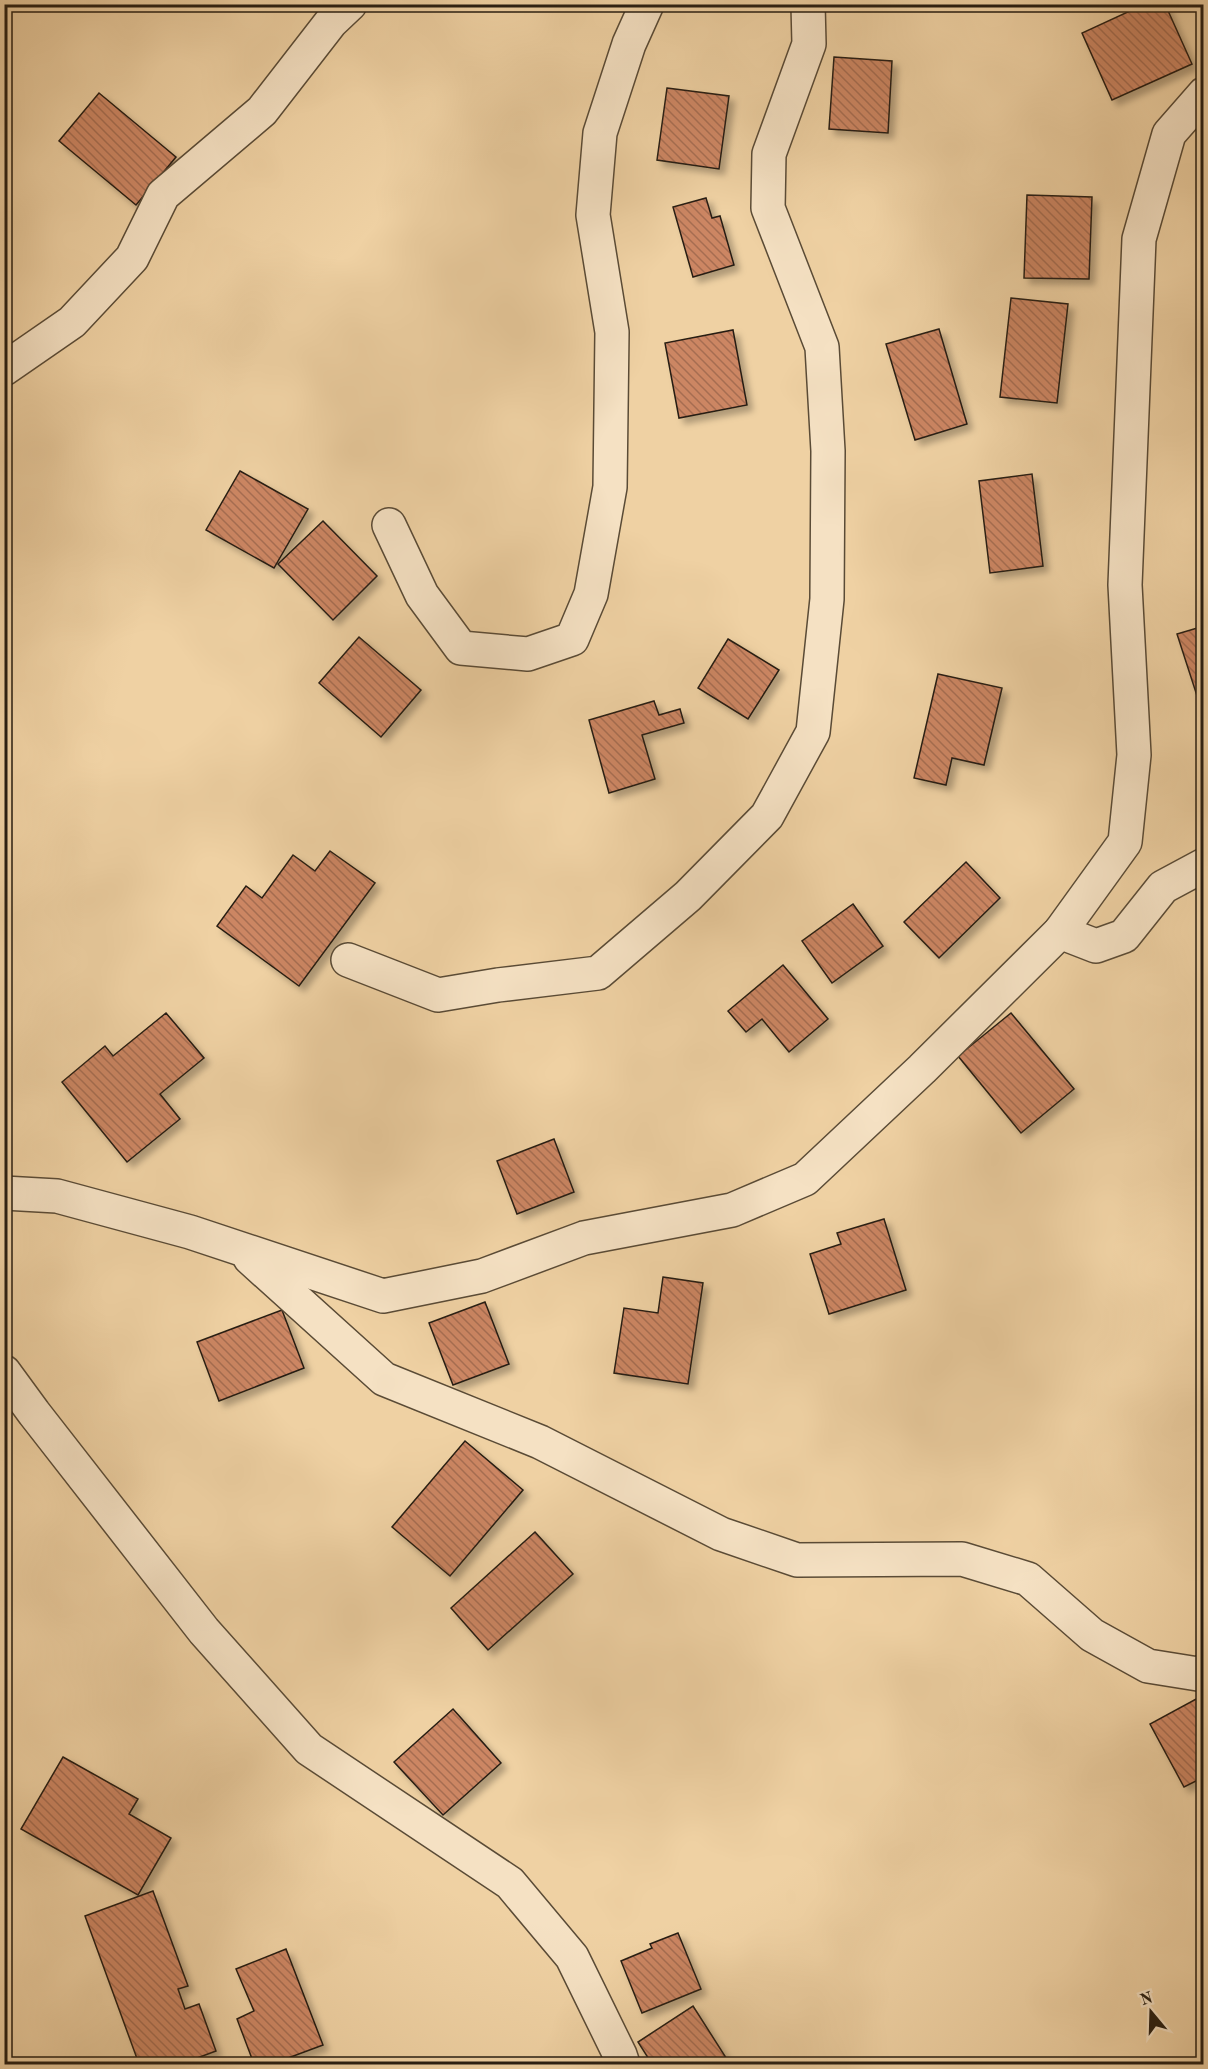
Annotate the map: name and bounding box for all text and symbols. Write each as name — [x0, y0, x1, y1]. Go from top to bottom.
north arrow — [1121, 1982, 1181, 2042]
text: N — [1138, 1990, 1156, 2009]

